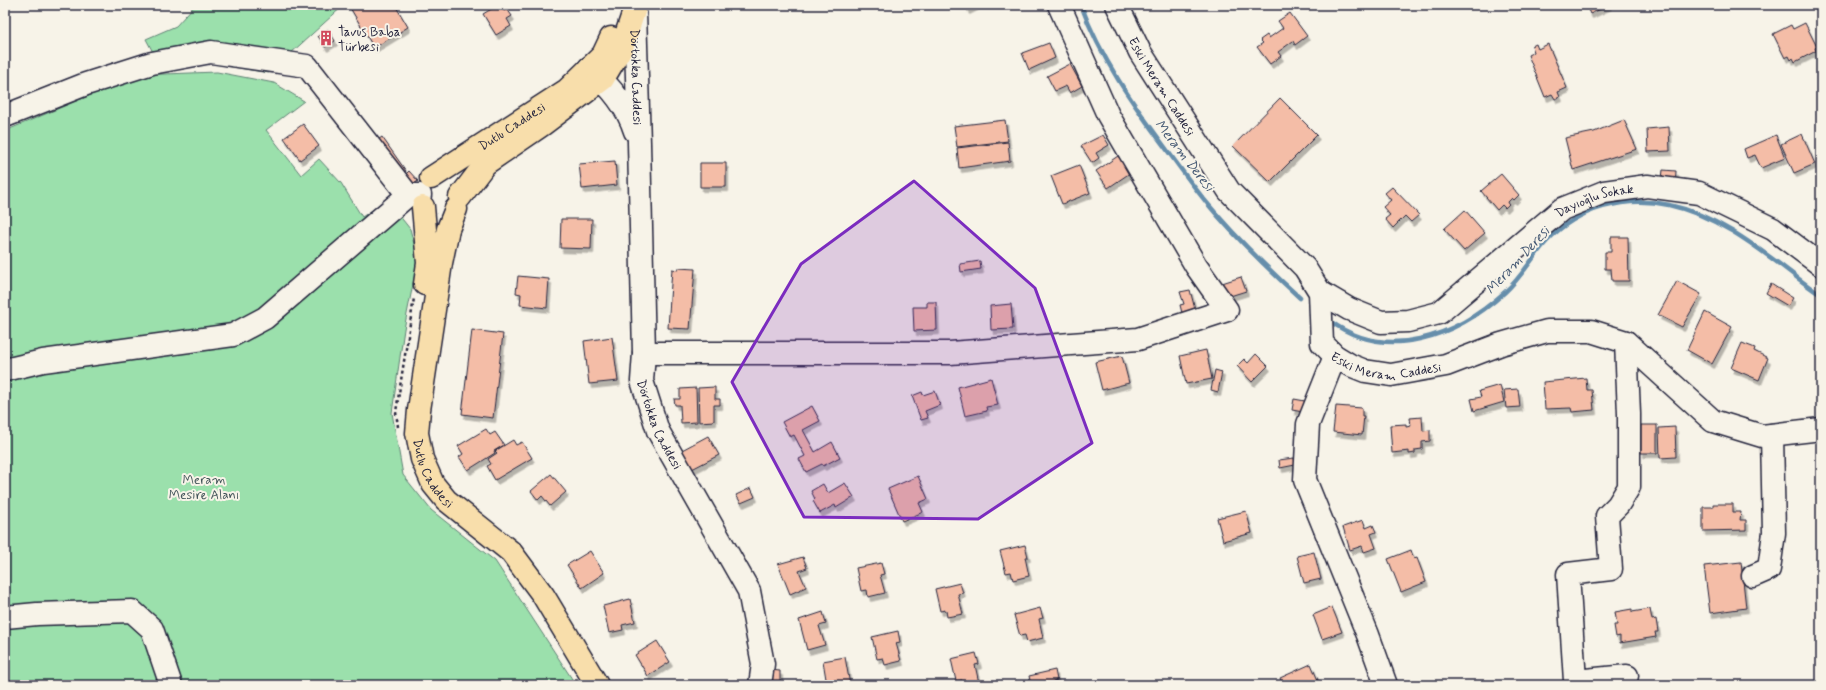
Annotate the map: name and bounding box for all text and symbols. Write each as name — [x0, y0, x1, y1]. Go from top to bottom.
place label: Tavus Baba Türbesi — [338, 24, 401, 56]
building icon: Tavus Baba Türbesi — [317, 29, 335, 47]
street label: Dörtokka Caddesi — [626, 29, 645, 125]
street label: Eski Meram Caddesi — [1124, 34, 1198, 139]
street label: Dutlu Caddesi — [476, 99, 549, 155]
water label: Meram Deresi — [1151, 116, 1219, 197]
street label: Dayıoğlu Sokak — [1552, 181, 1635, 222]
water label: Meram Deresi — [1482, 222, 1555, 298]
street label: Eski Meram Caddesi — [1327, 348, 1443, 386]
street label: Dörtokka Caddesi — [632, 378, 685, 473]
street label: Dutlu Caddesi — [408, 437, 456, 513]
park label: Meram Mesire Alanı — [169, 472, 239, 504]

